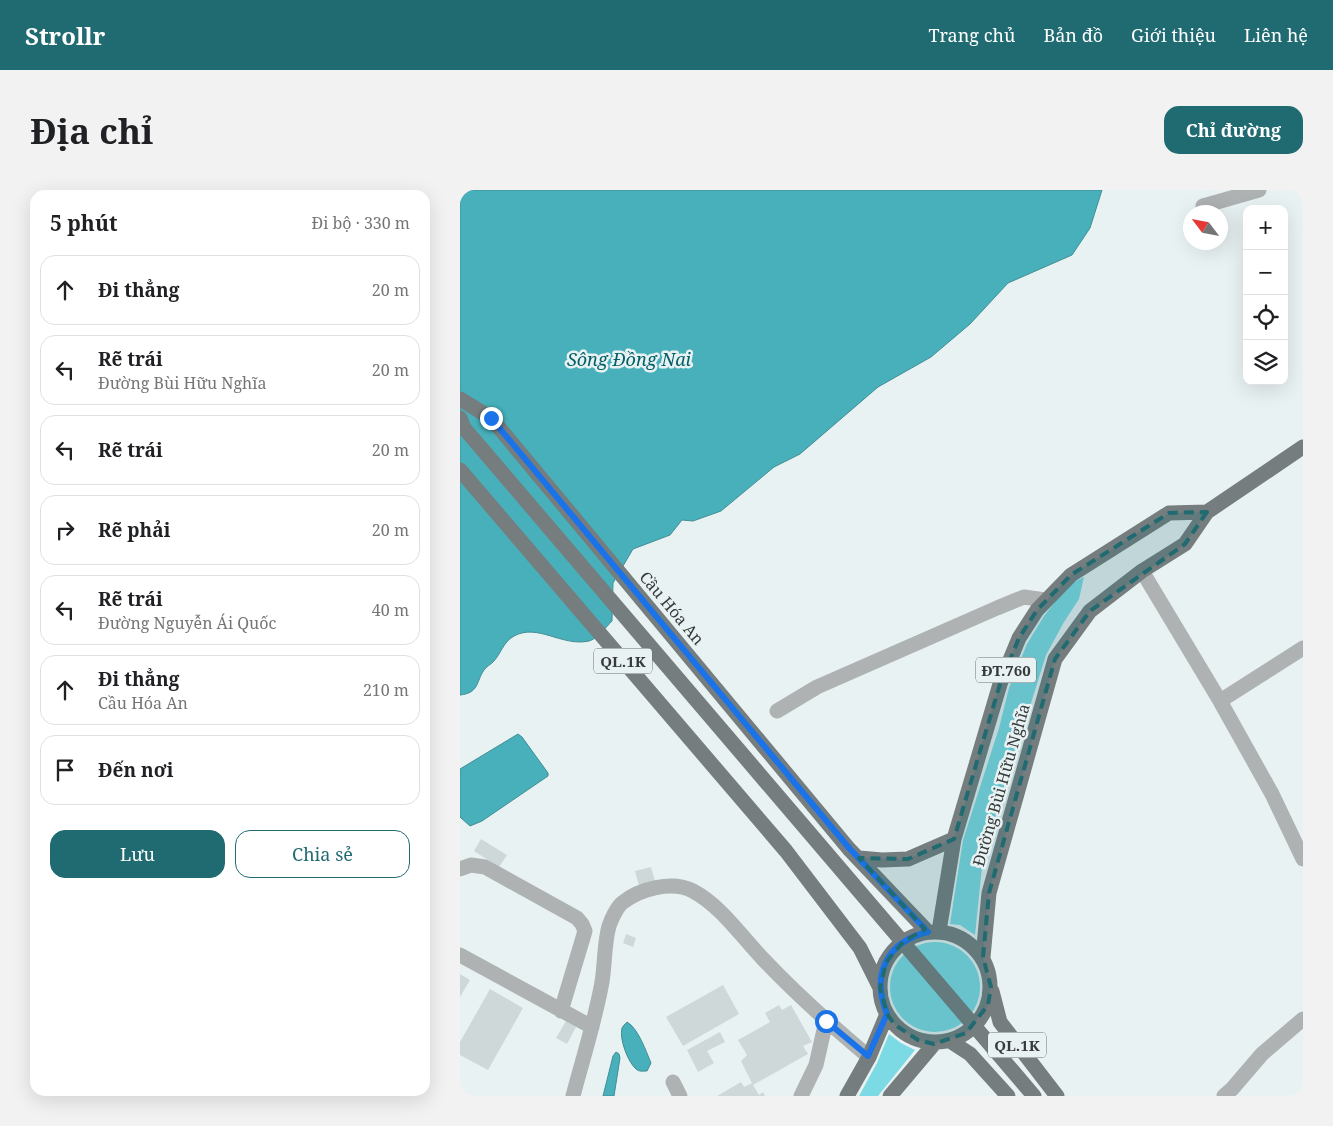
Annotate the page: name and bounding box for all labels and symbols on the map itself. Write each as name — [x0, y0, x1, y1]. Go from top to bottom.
north arrow — [1183, 205, 1228, 250]
water label: Sông Đồng Nai — [567, 347, 692, 371]
route end — [480, 407, 503, 430]
street label: Cầu Hóa An — [635, 567, 709, 649]
road number: QL.1K — [594, 648, 652, 674]
road number: ĐT.760 — [976, 658, 1036, 682]
street label: Đường Bùi Hữu Nghĩa — [967, 701, 1035, 869]
route start — [815, 1010, 838, 1033]
road number: QL.1K — [988, 1032, 1046, 1058]

